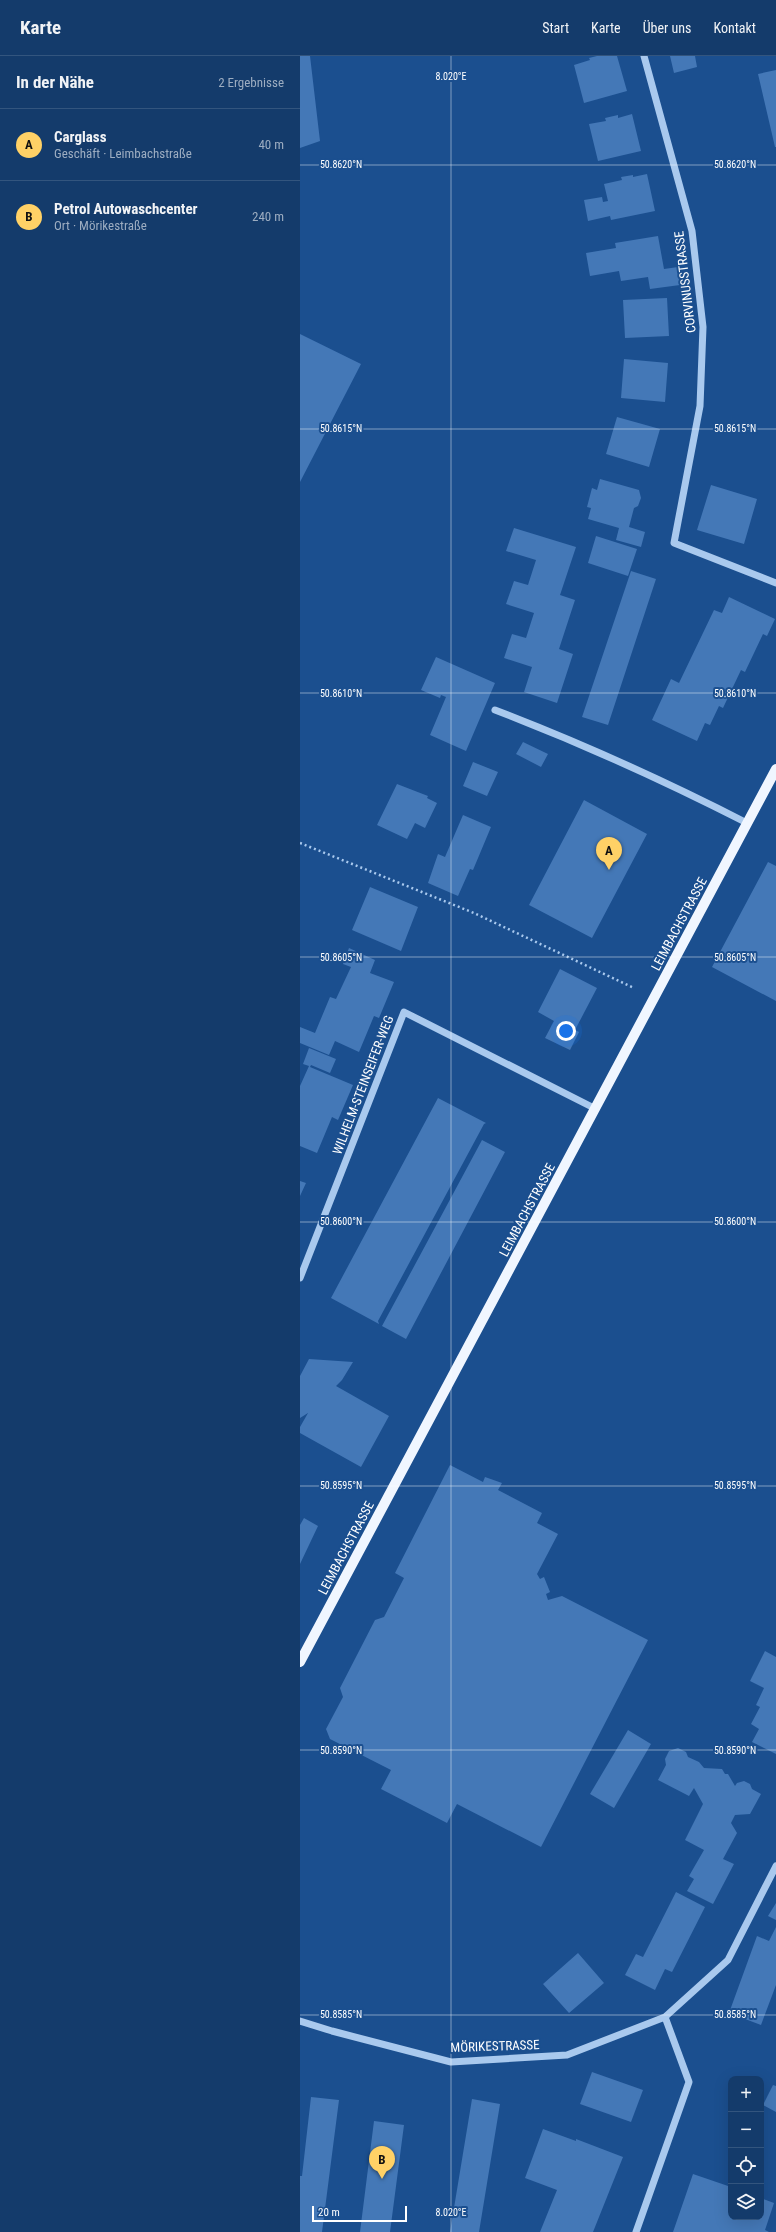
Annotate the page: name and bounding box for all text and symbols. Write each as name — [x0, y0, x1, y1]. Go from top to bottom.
text: Karte — [20, 16, 61, 39]
text: Start — [542, 20, 569, 36]
text: Karte — [591, 20, 621, 36]
text: Über uns — [643, 20, 691, 36]
text: Kontakt — [713, 20, 756, 36]
text: 8.020°E — [435, 71, 467, 82]
text: In der Nähe — [16, 72, 94, 92]
text: 2 Ergebnisse — [218, 75, 284, 90]
text: Carglass — [54, 128, 106, 146]
text: A — [25, 137, 33, 152]
text: 40 m — [258, 137, 284, 152]
text: Geschäft · Leimbachstraße — [54, 146, 192, 161]
text: 50.8620°N — [320, 159, 362, 170]
text: 50.8620°N — [714, 159, 756, 170]
text: Petrol Autowaschcenter — [54, 200, 198, 218]
text: B — [25, 209, 33, 224]
text: 240 m — [252, 209, 284, 224]
text: Ort · Mörikestraße — [54, 218, 147, 233]
street label: CORVINUSSTRASSE — [671, 230, 699, 334]
text: 50.8615°N — [320, 423, 362, 434]
text: 50.8615°N — [714, 423, 756, 434]
text: 50.8610°N — [320, 688, 362, 699]
text: 50.8610°N — [714, 688, 756, 699]
pin: A — [596, 837, 622, 870]
street label: LEIMBACHSTRASSE — [648, 875, 710, 973]
text: 50.8605°N — [320, 952, 362, 963]
text: 50.8605°N — [714, 952, 756, 963]
street label: WILHELM-STEINSEIFER-WEG — [330, 1013, 396, 1157]
your location — [556, 1021, 576, 1041]
street label: LEIMBACHSTRASSE — [496, 1161, 558, 1259]
text: 50.8600°N — [320, 1216, 362, 1227]
text: 50.8600°N — [714, 1216, 756, 1227]
text: 50.8595°N — [320, 1480, 362, 1491]
text: 50.8595°N — [714, 1480, 756, 1491]
street label: LEIMBACHSTRASSE — [315, 1499, 377, 1597]
text: 50.8590°N — [320, 1745, 362, 1756]
text: 50.8590°N — [714, 1745, 756, 1756]
text: 50.8585°N — [320, 2009, 362, 2020]
text: 50.8585°N — [714, 2009, 756, 2020]
street label: MÖRIKESTRASSE — [450, 2037, 540, 2055]
map controls — [728, 2076, 764, 2220]
button: + — [728, 2076, 764, 2112]
button: − — [728, 2112, 764, 2148]
pin: B — [369, 2146, 395, 2179]
button: locate — [728, 2148, 764, 2184]
button: layers — [728, 2184, 764, 2220]
scale bar — [312, 2204, 407, 2223]
text: 20 m — [318, 2206, 340, 2219]
text: 8.020°E — [435, 2207, 467, 2218]

